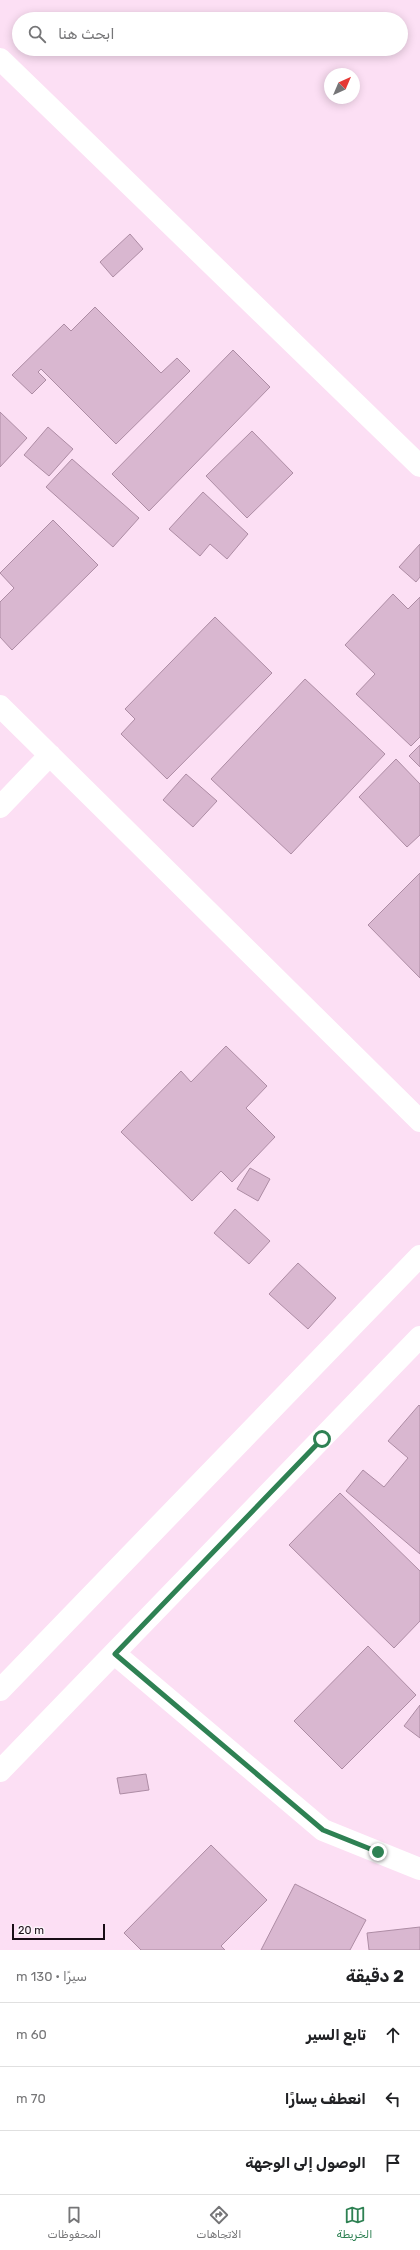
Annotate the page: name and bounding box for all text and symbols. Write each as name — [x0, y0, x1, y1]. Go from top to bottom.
search box — [12, 12, 408, 56]
icon: search — [26, 23, 48, 45]
text: ابحث هنا — [58, 25, 115, 43]
north arrow — [324, 68, 360, 104]
route start — [313, 1430, 331, 1448]
route end — [369, 1843, 387, 1861]
scale bar — [12, 1922, 105, 1941]
text: 20 m — [18, 1924, 44, 1937]
text: 2 دقيقة — [346, 1966, 404, 1986]
text: سيرًا · 130 m — [16, 1969, 87, 1984]
icon: ahead — [382, 2024, 404, 2046]
text: تابع السير — [306, 2026, 366, 2044]
text: 60 m — [16, 2027, 47, 2042]
icon: left — [382, 2088, 404, 2110]
text: انعطف يسارًا — [285, 2090, 366, 2108]
text: 70 m — [16, 2091, 46, 2106]
icon: arrive — [382, 2152, 404, 2174]
text: الوصول إلى الوجهة — [245, 2154, 366, 2172]
tab: المحفوظات — [48, 2204, 101, 2241]
tab: الاتجاهات — [196, 2204, 241, 2241]
tab: الخريطة — [337, 2204, 372, 2241]

